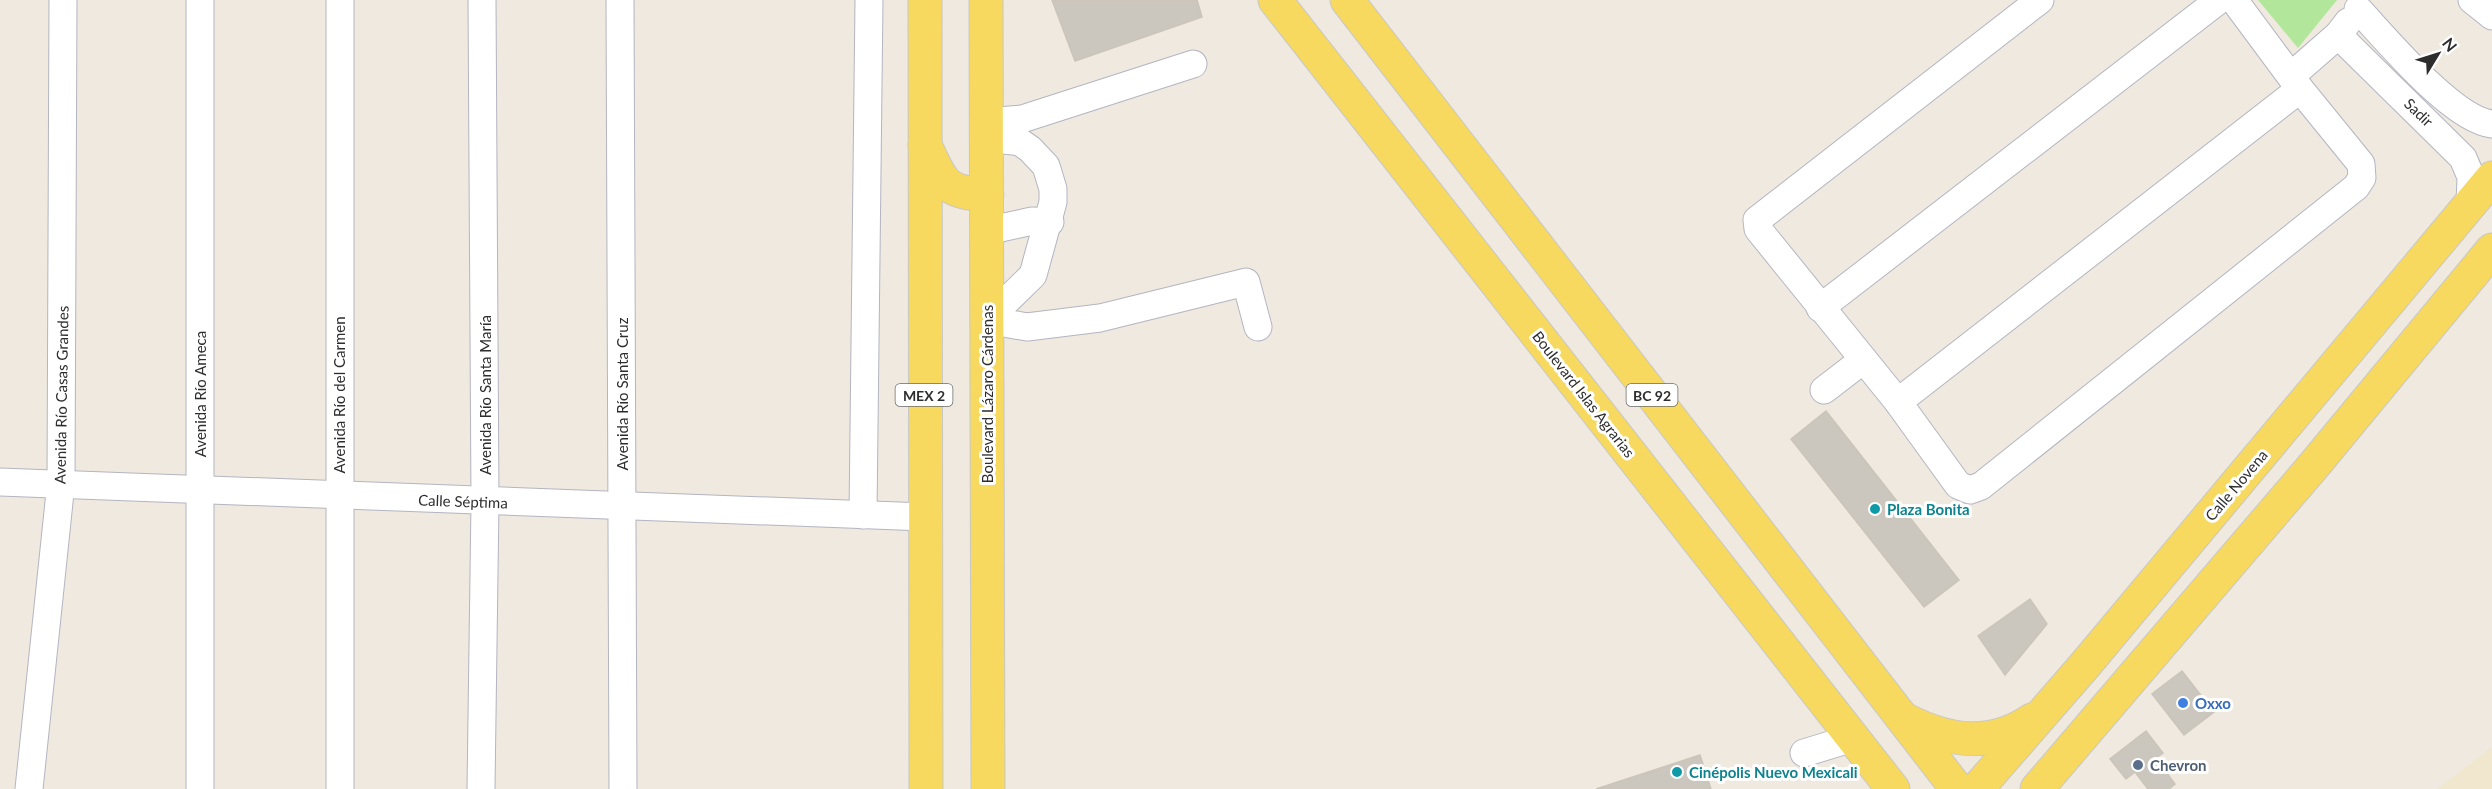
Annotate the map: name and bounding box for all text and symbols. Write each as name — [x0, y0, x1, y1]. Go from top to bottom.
north arrow — [2408, 24, 2468, 84]
text: N — [2439, 34, 2461, 55]
street label: Sadir — [2401, 94, 2437, 130]
street label: Boulevard Lázaro Cárdenas — [978, 305, 996, 483]
street label: Avenida Río Casas Grandes — [50, 306, 72, 484]
street label: Avenida Río Santa María — [476, 315, 494, 475]
street label: Avenida Río del Carmen — [330, 316, 348, 474]
street label: Avenida Río Santa Cruz — [613, 317, 631, 470]
street label: Boulevard Islas Agrarias — [1529, 327, 1639, 461]
street label: Avenida Río Ameca — [191, 331, 209, 457]
road number: MEX 2 — [896, 384, 952, 406]
road number: BC 92 — [1626, 384, 1678, 406]
street label: Calle Novena — [2201, 446, 2271, 524]
street label: Calle Séptima — [418, 490, 508, 512]
place label: Plaza Bonita — [1887, 500, 1970, 518]
marker: Plaza Bonita — [1868, 502, 1882, 516]
place label: Oxxo — [2195, 694, 2231, 712]
marker: Oxxo — [2176, 696, 2190, 710]
place label: Chevron — [2150, 756, 2207, 774]
marker: Chevron — [2131, 758, 2145, 772]
place label: Cinépolis Nuevo Mexicali — [1689, 763, 1858, 781]
marker: Cinépolis Nuevo Mexicali — [1670, 765, 1684, 779]

